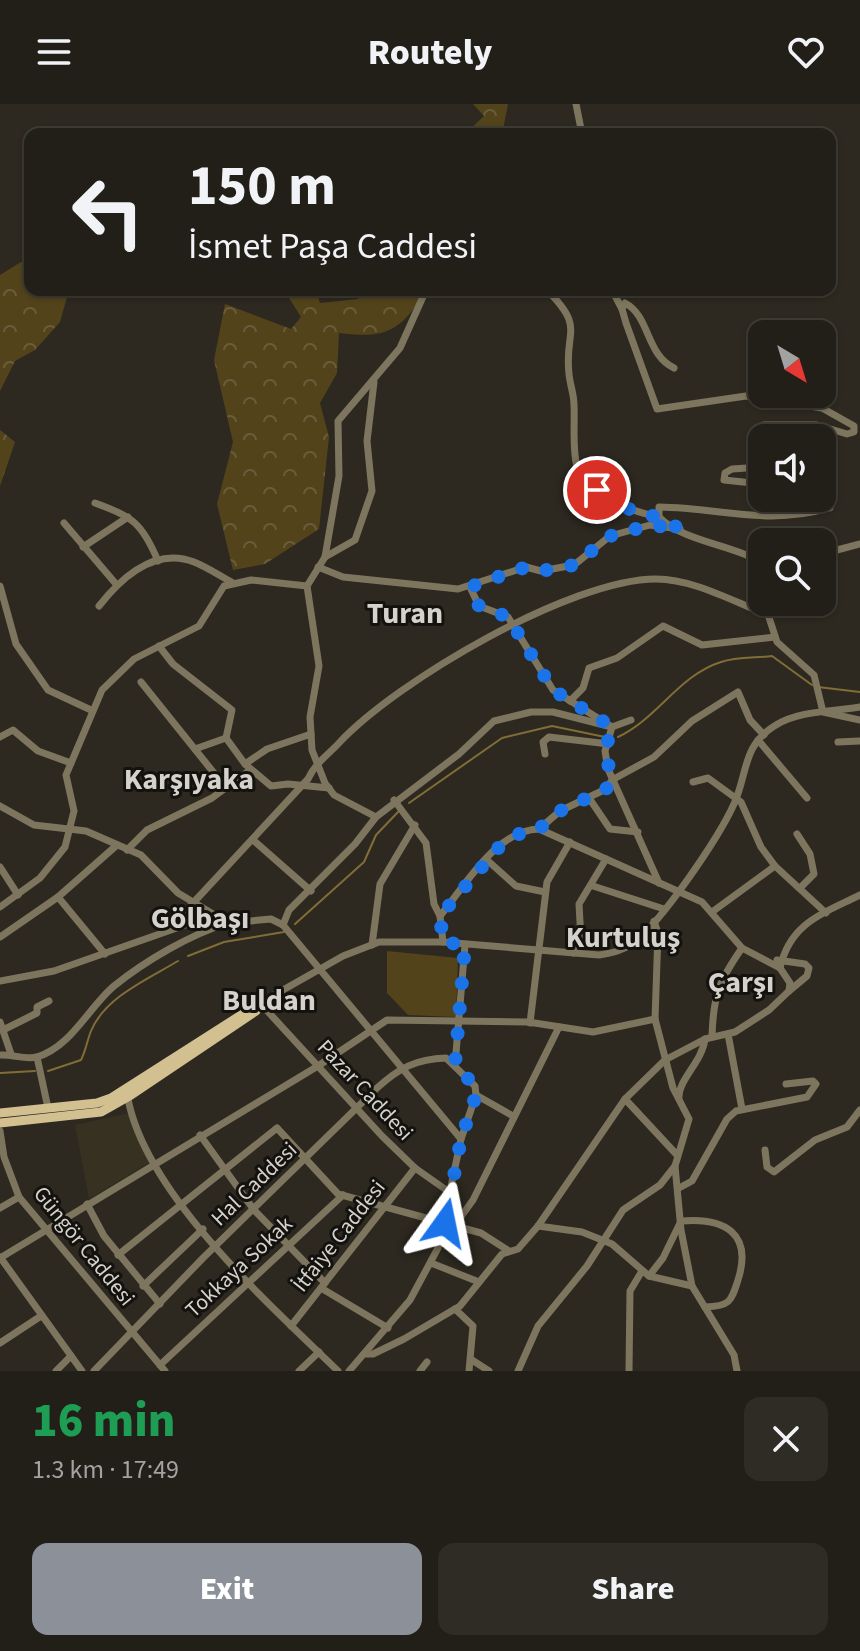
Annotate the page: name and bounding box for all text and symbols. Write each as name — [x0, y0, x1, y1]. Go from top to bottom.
text: Routely — [368, 27, 492, 78]
icon: menu — [32, 30, 76, 74]
icon: heart — [784, 30, 828, 74]
text: 150 m — [188, 147, 336, 226]
icon: left — [56, 160, 160, 264]
text: İsmet Paşa Caddesi — [188, 221, 477, 272]
north arrow — [748, 320, 836, 408]
map controls — [748, 320, 836, 616]
button: sound — [748, 424, 836, 512]
pin — [563, 456, 631, 524]
icon: arrive — [575, 468, 619, 512]
button: search — [748, 528, 836, 616]
district label: Turan — [367, 592, 443, 635]
district label: Karşıyaka — [124, 758, 254, 801]
district label: Gölbaşı — [151, 897, 249, 940]
district label: Kurtuluş — [566, 916, 680, 959]
district label: Çarşı — [708, 961, 774, 1004]
district label: Buldan — [222, 979, 316, 1022]
street label: Pazar Caddesi — [310, 1032, 420, 1148]
street label: Hal Caddesi — [204, 1135, 304, 1233]
street label: İtfaiye Caddesi — [285, 1173, 393, 1299]
street label: Güngör Caddesi — [26, 1179, 142, 1313]
position arrow — [403, 1181, 487, 1265]
street label: Tokkaya Sokak — [178, 1209, 300, 1325]
text: 16 min — [32, 1387, 176, 1455]
button: close — [744, 1397, 828, 1481]
text: 1.3 km · 17:49 — [32, 1451, 179, 1488]
button: Exit — [32, 1543, 422, 1635]
button: Share — [438, 1543, 828, 1635]

